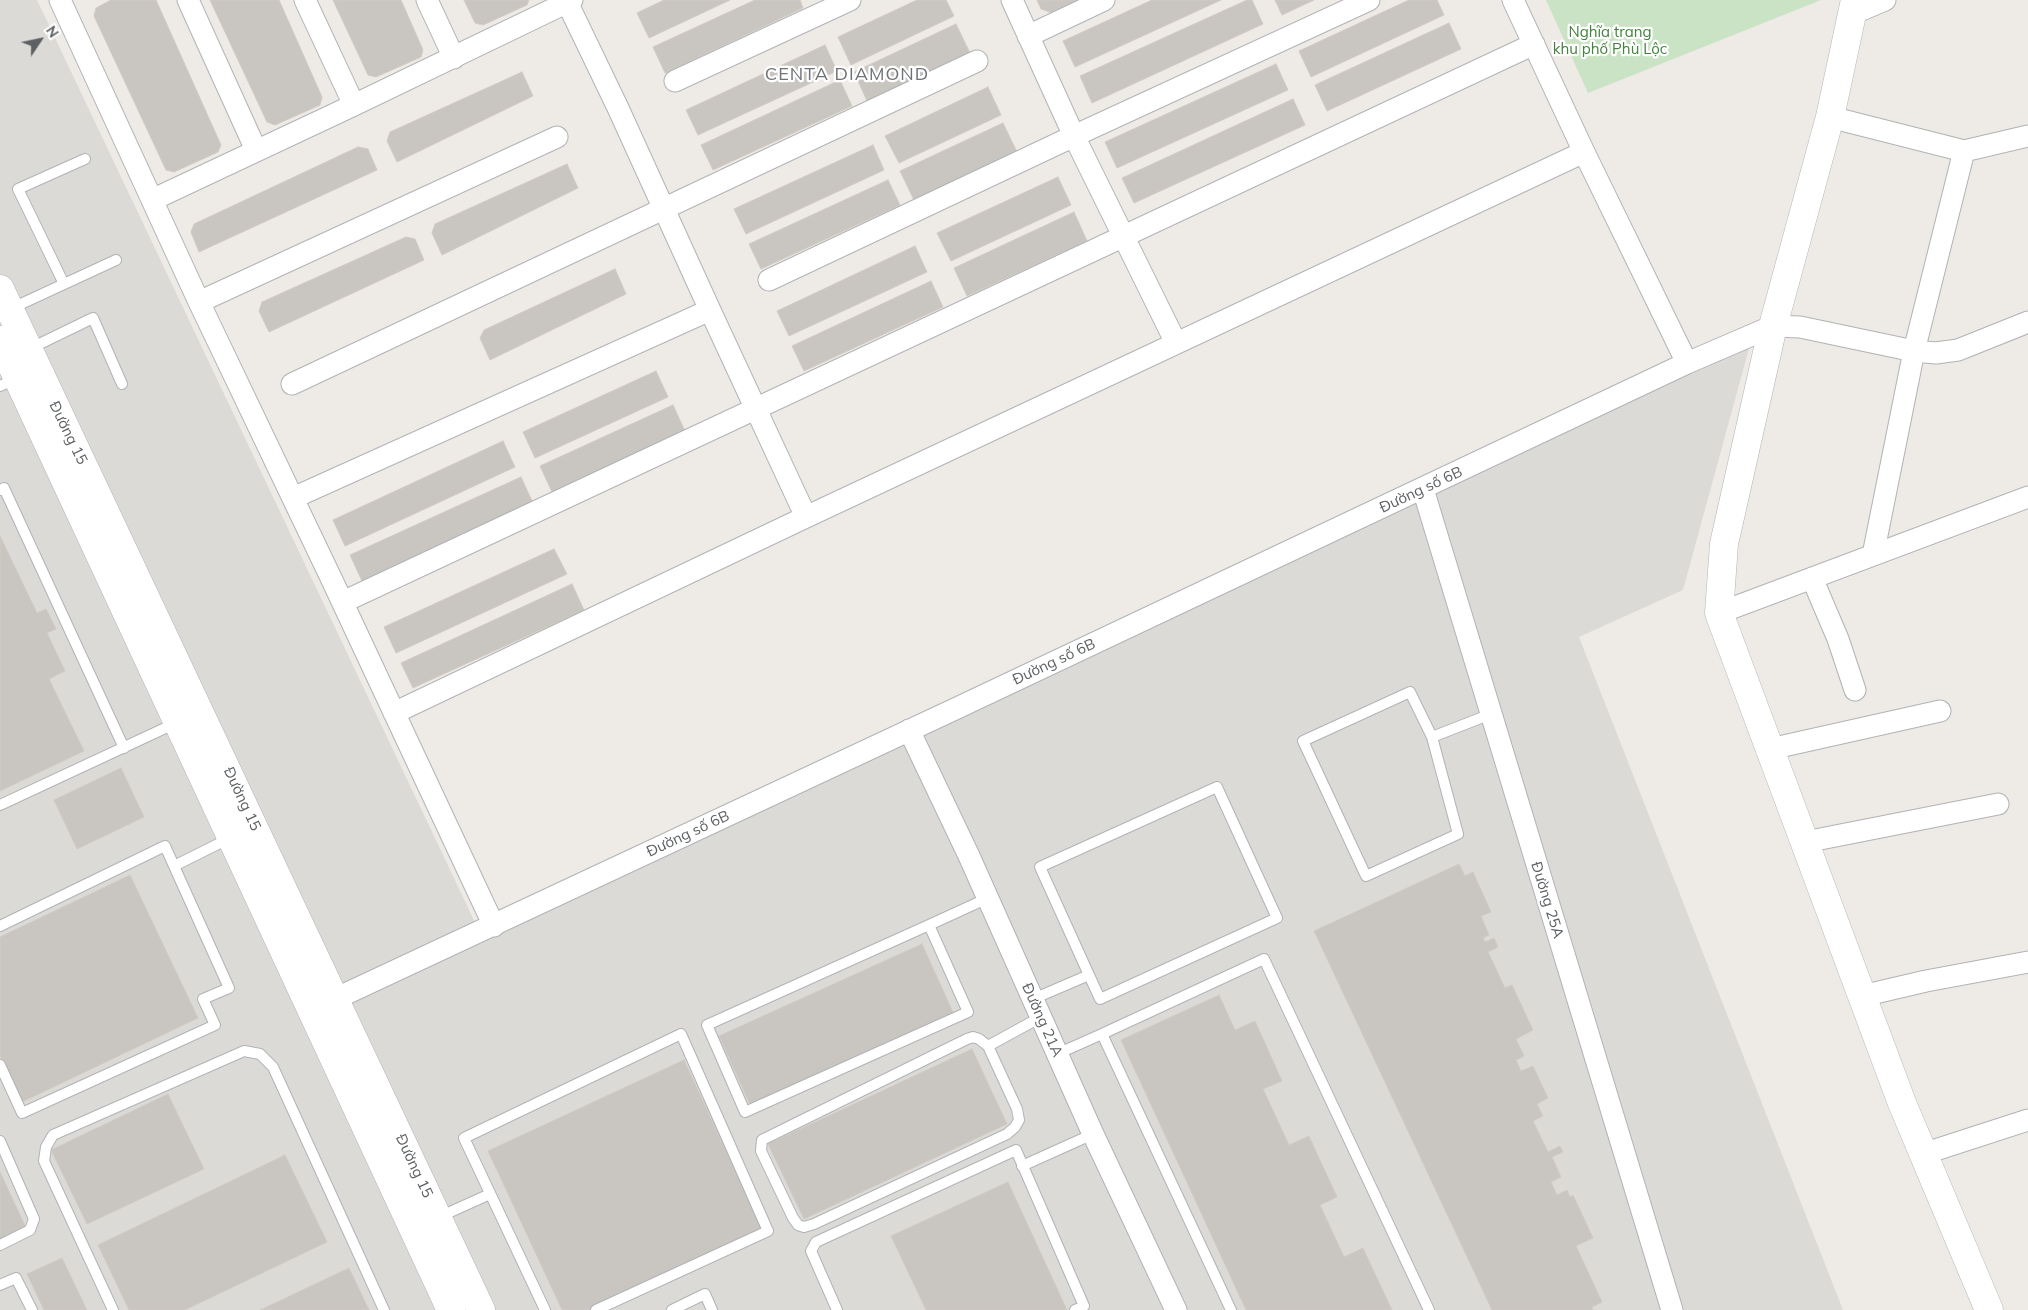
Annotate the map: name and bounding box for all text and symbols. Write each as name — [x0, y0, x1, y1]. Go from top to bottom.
north arrow — [15, 15, 65, 65]
text: N — [42, 22, 63, 41]
park label: Nghĩa trang khu phố Phù Lộc — [1553, 23, 1667, 58]
district label: CENTA DIAMOND — [763, 64, 931, 86]
street label: Đường 15 — [45, 398, 91, 468]
street label: Đường số 6B — [1377, 463, 1465, 517]
street label: Đường số 6B — [1010, 635, 1098, 689]
street label: Đường 15 — [219, 764, 265, 834]
street label: Đường số 6B — [644, 807, 732, 861]
street label: Đường 25A — [1527, 859, 1567, 941]
street label: Đường 21A — [1018, 980, 1066, 1060]
street label: Đường 15 — [391, 1131, 437, 1201]

